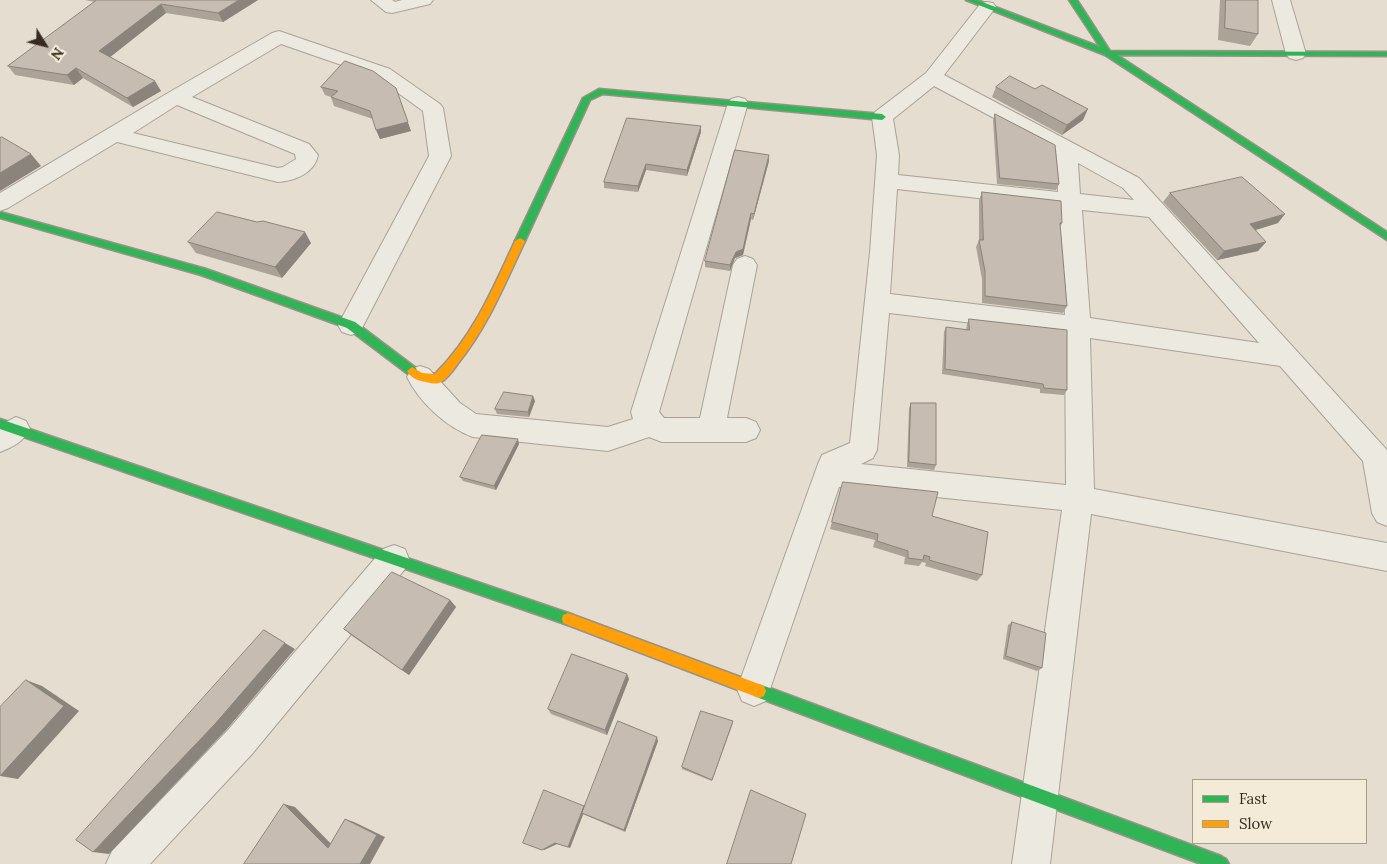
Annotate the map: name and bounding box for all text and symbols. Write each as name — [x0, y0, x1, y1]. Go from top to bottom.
north arrow — [20, 20, 70, 70]
text: N — [47, 44, 68, 63]
legend — [1192, 779, 1367, 844]
text: Fast — [1239, 789, 1267, 808]
text: Slow — [1239, 814, 1272, 833]

